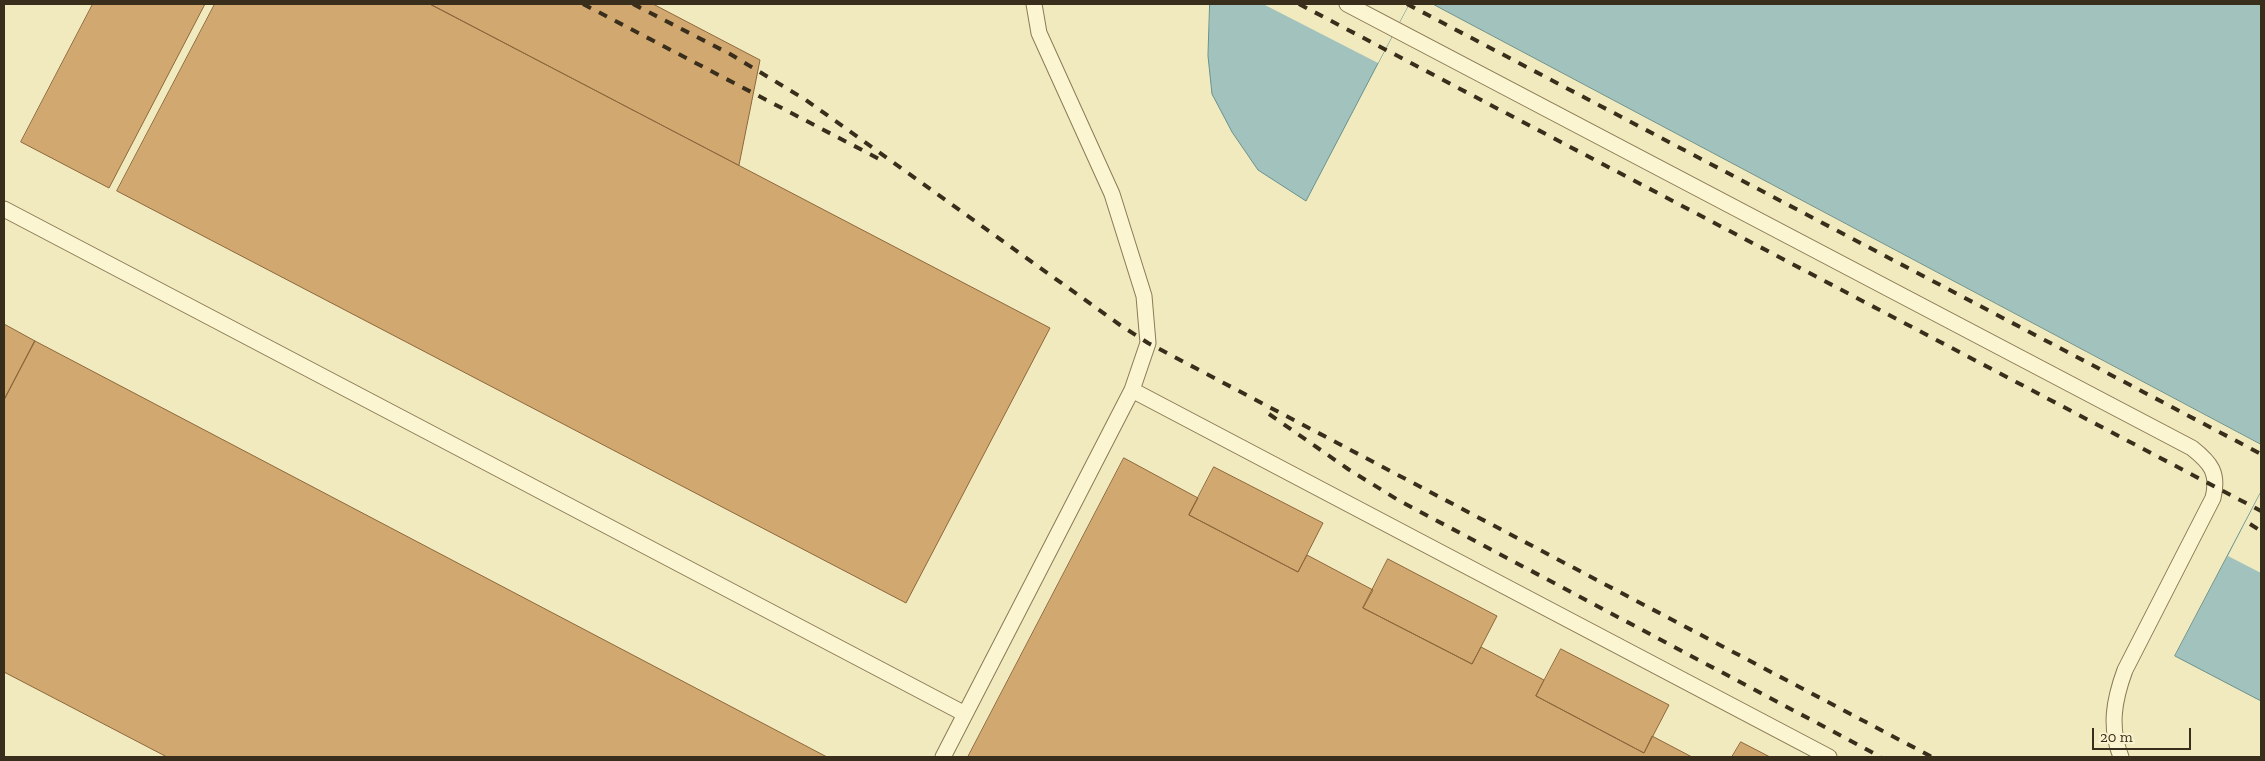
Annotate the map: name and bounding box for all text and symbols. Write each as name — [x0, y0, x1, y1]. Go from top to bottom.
scale bar — [2095, 718, 2194, 750]
text: 20 m — [2100, 728, 2133, 746]

